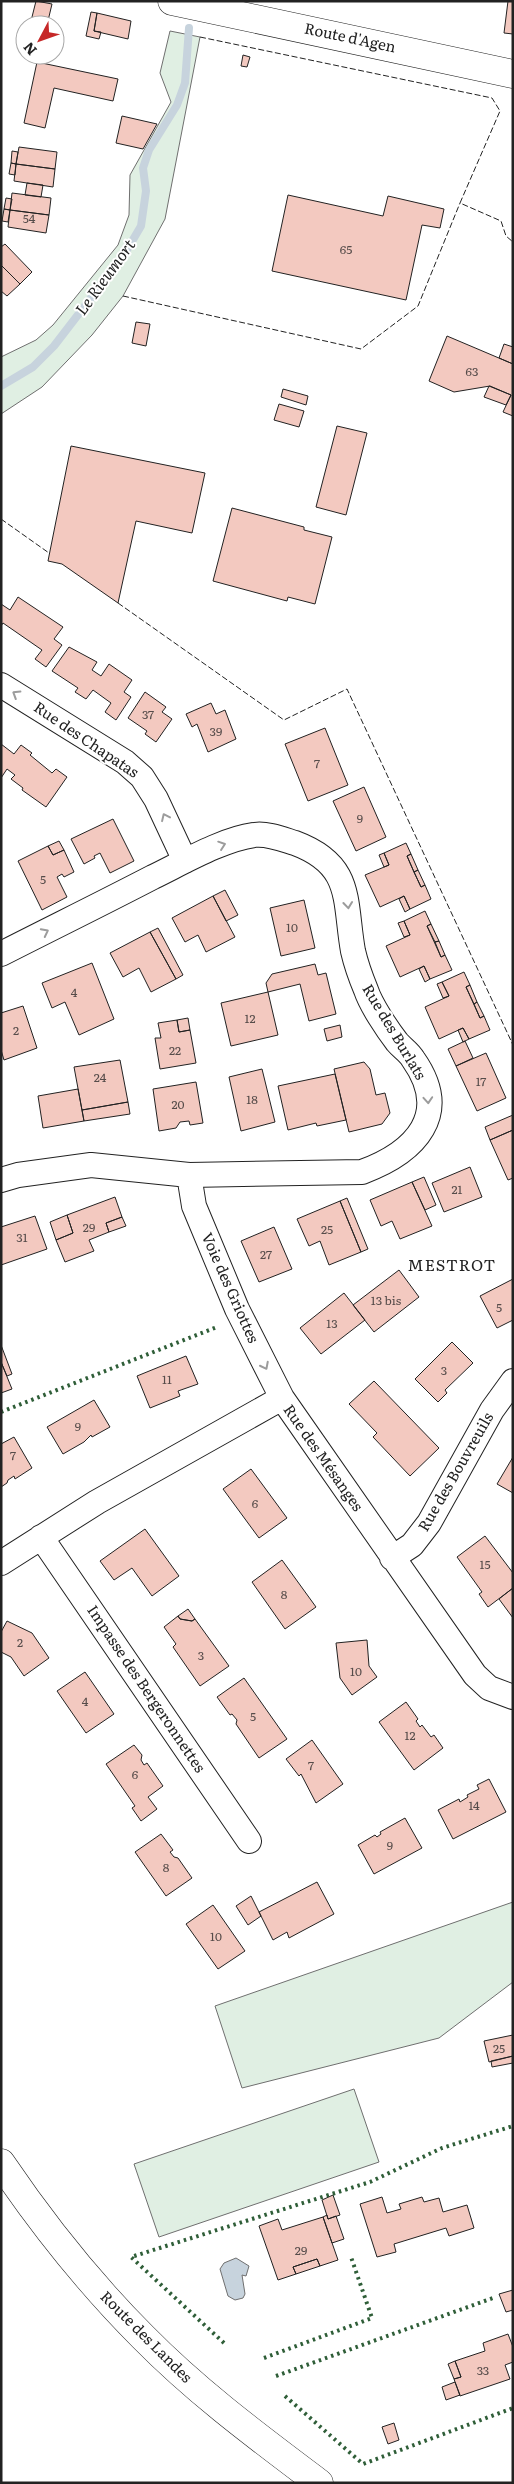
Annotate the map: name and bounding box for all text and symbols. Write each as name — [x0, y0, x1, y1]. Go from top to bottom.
north arrow — [15, 15, 65, 65]
street label: Route d'Agen — [302, 16, 398, 57]
text: N — [18, 38, 41, 60]
house number: 54 — [23, 209, 36, 227]
water label: Le Rieumort — [68, 233, 140, 319]
house number: 65 — [340, 240, 352, 258]
house number: 63 — [466, 362, 478, 380]
one-way arrow — [12, 690, 21, 700]
street label: Rue des Chapatas — [30, 695, 144, 783]
house number: 37 — [142, 705, 154, 723]
house number: 39 — [210, 722, 222, 740]
house number: 7 — [314, 754, 320, 772]
house number: 9 — [357, 809, 363, 827]
one-way arrow — [160, 813, 171, 822]
one-way arrow — [217, 841, 226, 851]
house number: 5 — [40, 870, 46, 888]
one-way arrow — [342, 902, 353, 910]
house number: 10 — [286, 918, 298, 936]
one-way arrow — [40, 928, 49, 938]
street label: Rue des Burlats — [358, 979, 433, 1084]
house number: 4 — [71, 983, 78, 1001]
house number: 12 — [245, 1009, 255, 1027]
house number: 2 — [13, 1021, 19, 1039]
house number: 22 — [169, 1041, 181, 1059]
house number: 24 — [94, 1068, 107, 1086]
house number: 17 — [476, 1072, 486, 1090]
house number: 18 — [246, 1090, 258, 1108]
house number: 20 — [171, 1095, 185, 1113]
one-way arrow — [422, 1096, 433, 1104]
house number: 21 — [452, 1180, 463, 1198]
house number: 29 — [83, 1218, 95, 1236]
house number: 25 — [321, 1220, 333, 1238]
house number: 31 — [16, 1228, 28, 1246]
street label: Voie des Griottes — [197, 1228, 266, 1347]
house number: 27 — [260, 1245, 272, 1263]
district label: MESTROT — [408, 1252, 496, 1276]
house number: 13 bis — [371, 1291, 402, 1309]
house number: 5 — [496, 1298, 502, 1316]
house number: 13 — [326, 1314, 338, 1332]
one-way arrow — [259, 1360, 269, 1369]
house number: 3 — [441, 1361, 447, 1379]
house number: 11 — [162, 1370, 172, 1388]
street label: Rue des Mésanges — [279, 1399, 370, 1516]
street label: Rue des Bouvreuils — [411, 1407, 498, 1535]
house number: 9 — [75, 1417, 81, 1435]
house number: 7 — [10, 1446, 16, 1464]
house number: 6 — [252, 1494, 259, 1512]
house number: 15 — [480, 1555, 490, 1573]
house number: 8 — [281, 1585, 288, 1603]
street label: Impasse des Bergeronnettes — [82, 1600, 212, 1777]
house number: 2 — [17, 1633, 23, 1651]
house number: 3 — [198, 1646, 204, 1664]
house number: 10 — [350, 1662, 362, 1680]
house number: 4 — [82, 1692, 89, 1710]
house number: 5 — [250, 1707, 256, 1725]
house number: 12 — [405, 1726, 415, 1744]
house number: 7 — [308, 1756, 314, 1774]
house number: 6 — [132, 1765, 139, 1783]
house number: 14 — [468, 1796, 480, 1814]
house number: 9 — [387, 1836, 393, 1854]
house number: 8 — [163, 1858, 170, 1876]
house number: 10 — [210, 1927, 222, 1945]
house number: 25 — [493, 2039, 505, 2057]
house number: 29 — [295, 2241, 307, 2259]
street label: Route des Landes — [96, 2285, 198, 2387]
house number: 33 — [477, 2361, 489, 2379]

